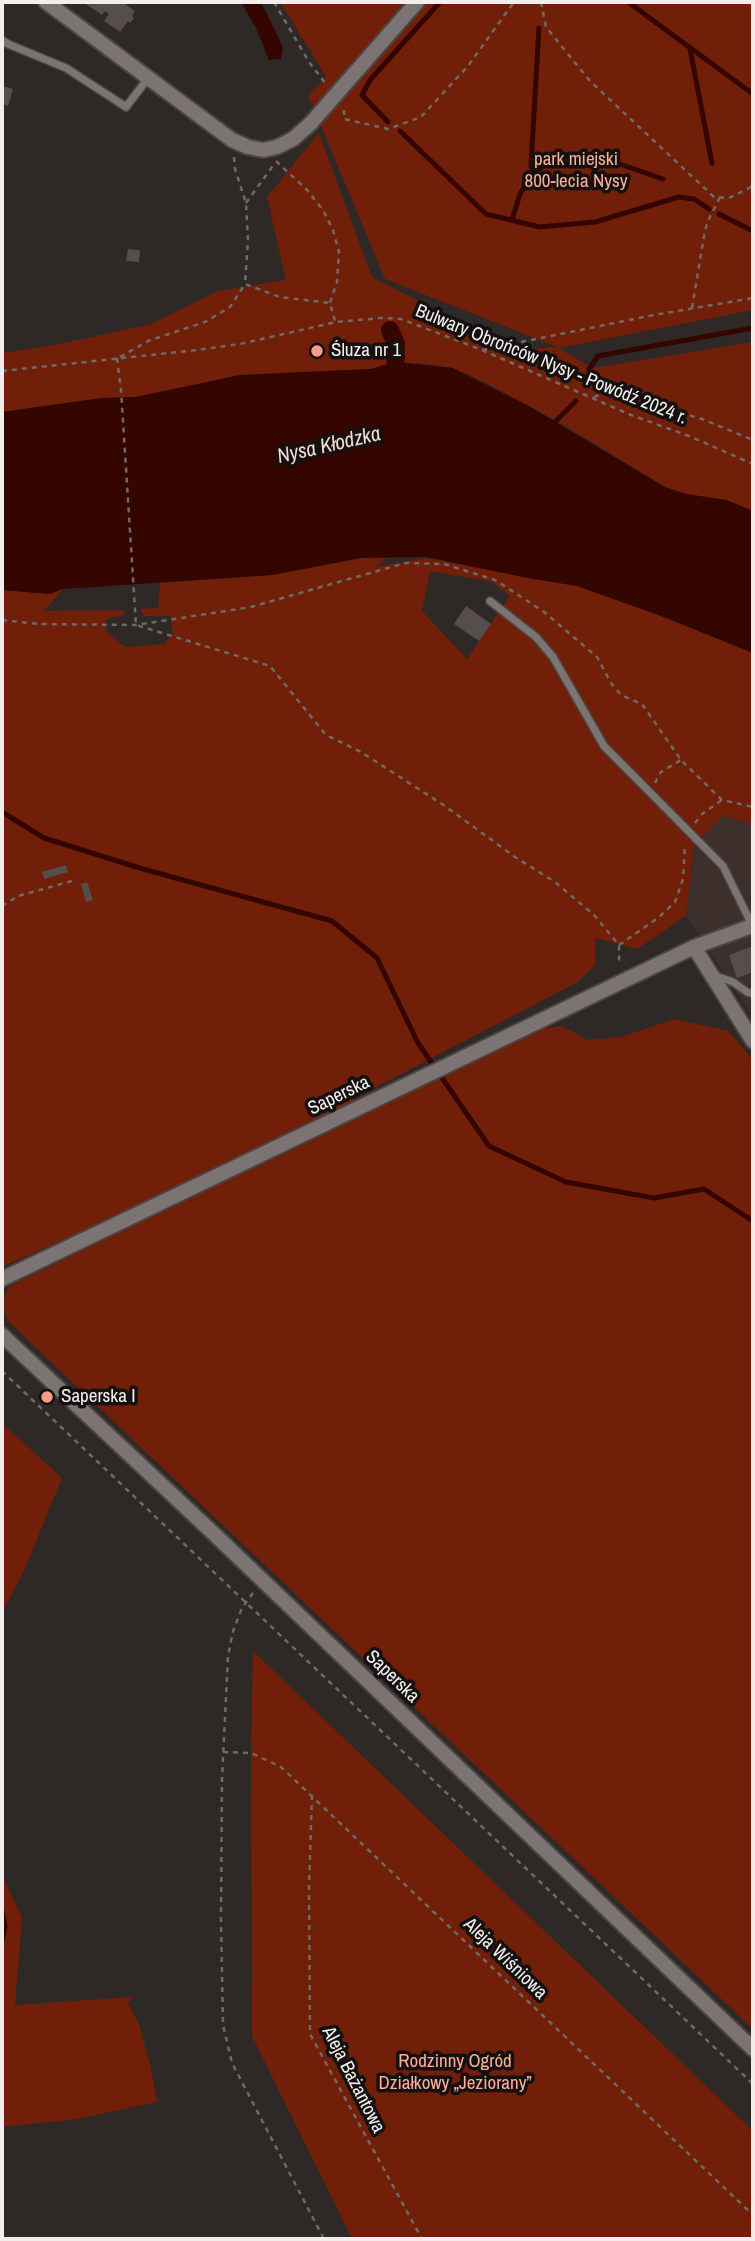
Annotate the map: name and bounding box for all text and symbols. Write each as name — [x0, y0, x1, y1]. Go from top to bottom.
park label: park miejski 800-lecia Nysy — [524, 149, 628, 193]
street label: Bulwary Obrońców Nysy - Powódź 2024 r. — [412, 300, 690, 430]
place label: Śluza nr 1 — [331, 340, 401, 362]
marker: Śluza nr 1 — [309, 343, 325, 359]
water label: Nysa Kłodzka — [275, 422, 383, 470]
street label: Saperska — [304, 1071, 374, 1121]
place label: Saperska I — [61, 1386, 135, 1408]
marker: Saperska I — [39, 1389, 55, 1405]
street label: Saperska — [360, 1646, 424, 1708]
street label: Aleja Wiśniowa — [458, 1914, 552, 2004]
street label: Aleja Bażantowa — [316, 2023, 390, 2137]
park label: Rodzinny Ogród Działkowy „Jeziorany” — [378, 2051, 532, 2095]

